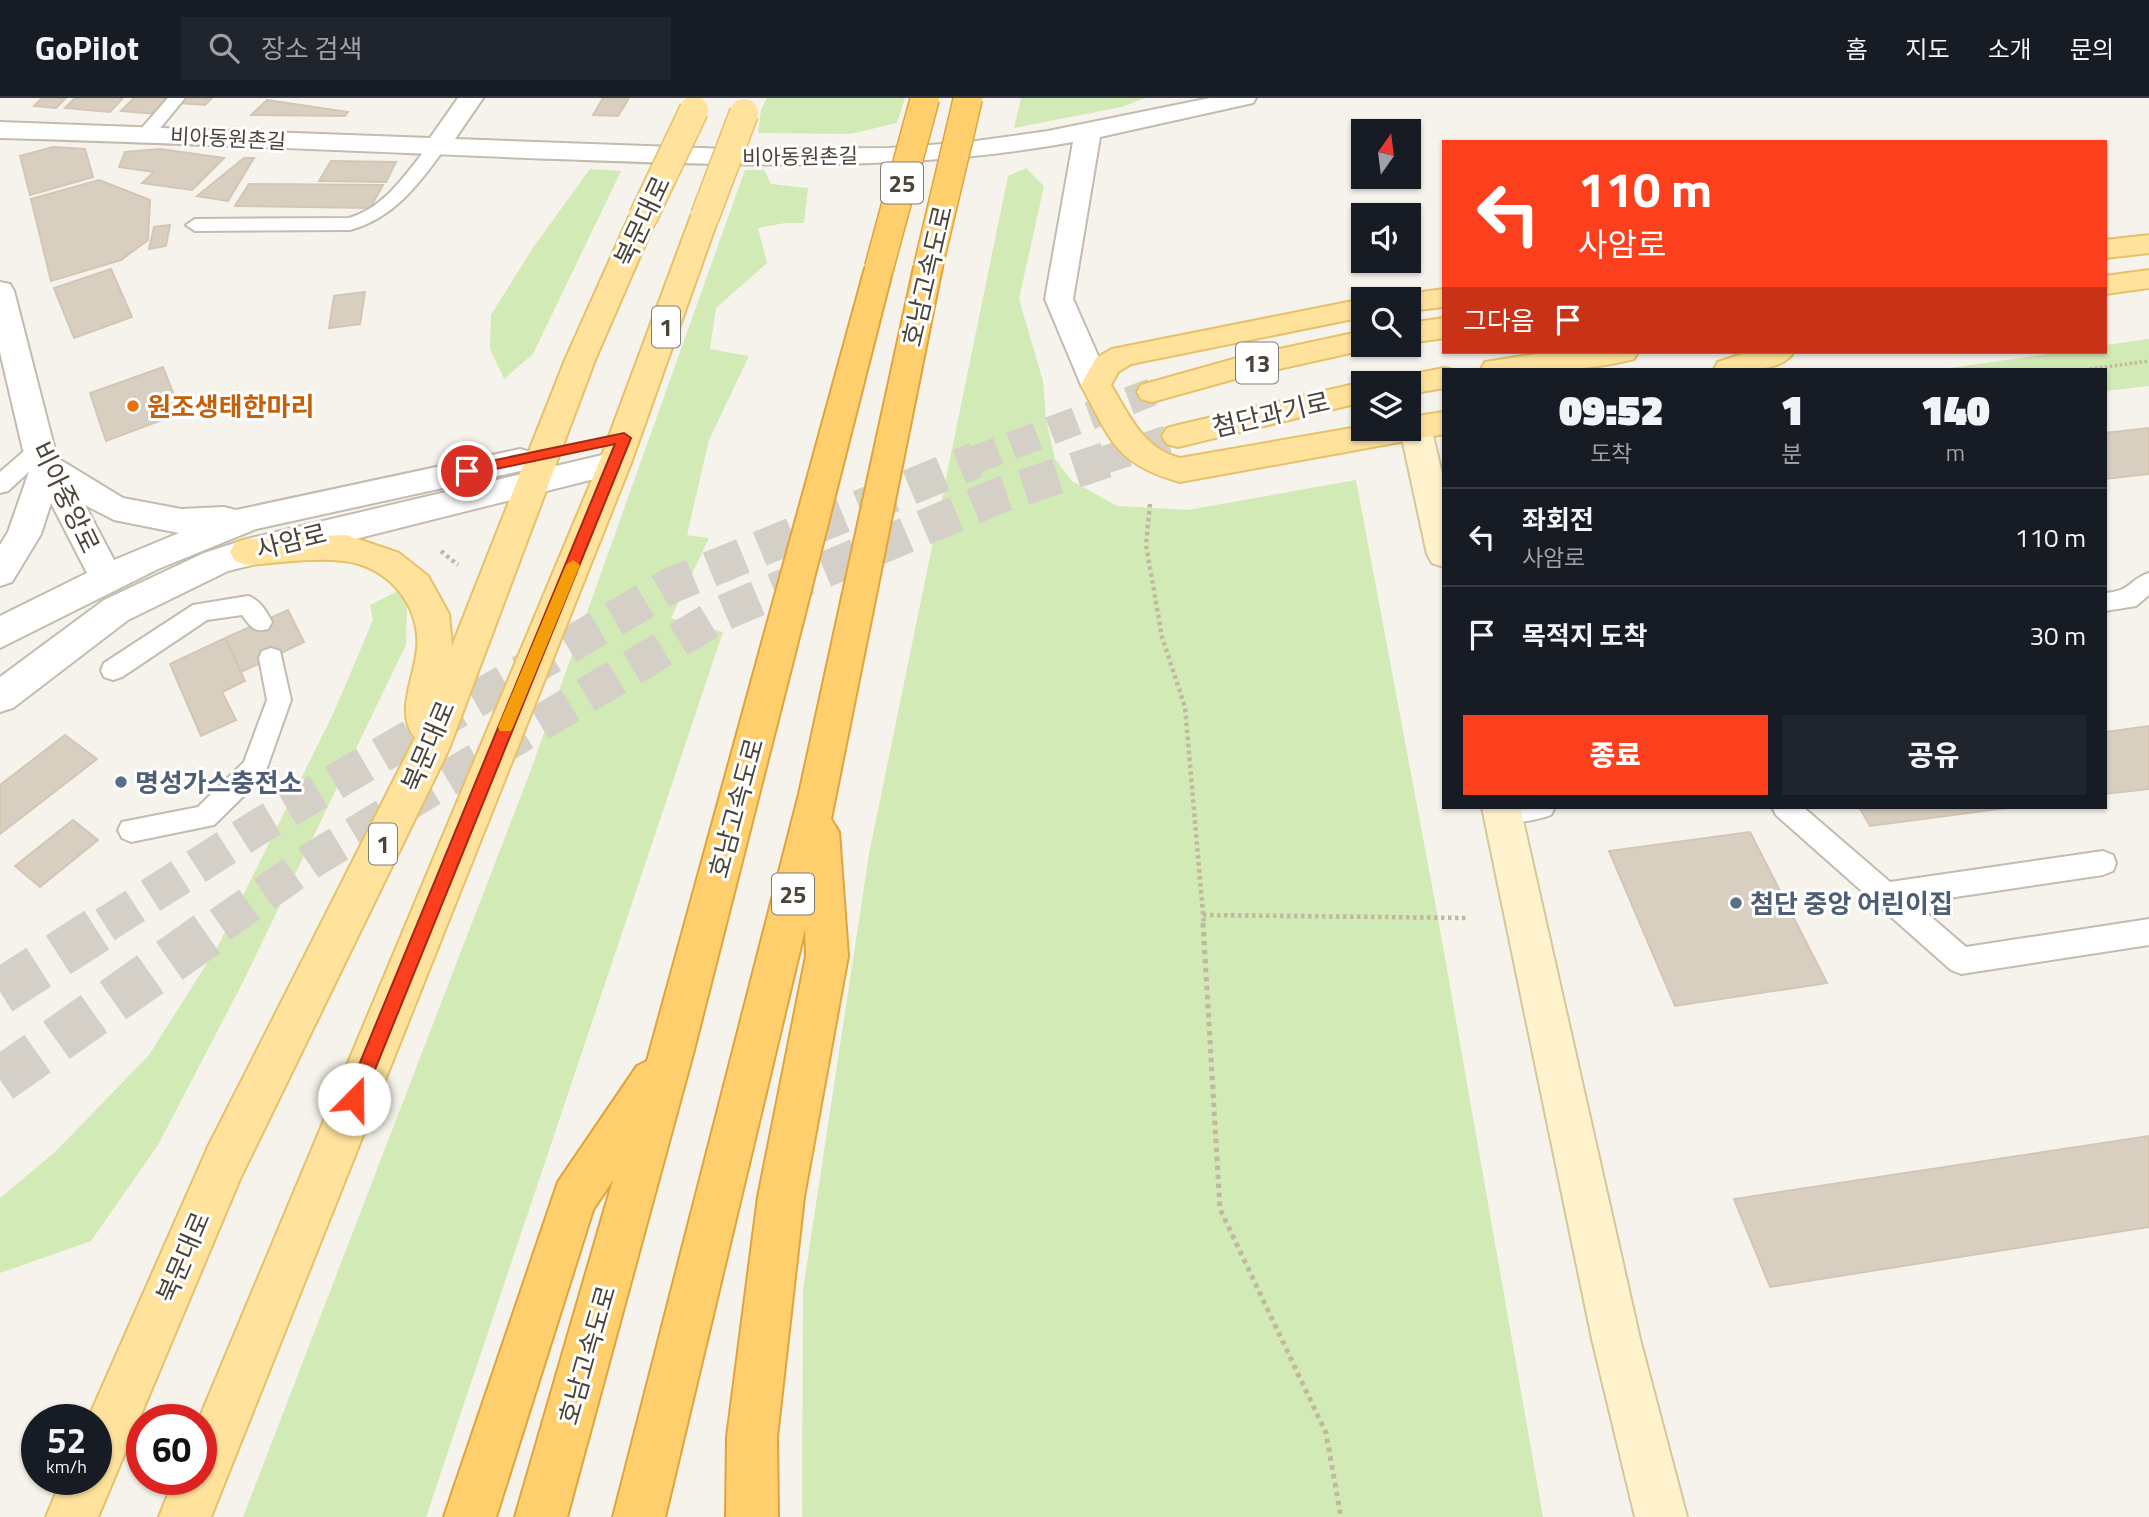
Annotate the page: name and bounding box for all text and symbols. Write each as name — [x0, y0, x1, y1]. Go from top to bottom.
search box — [181, 17, 671, 80]
text: GoPilot — [35, 23, 139, 73]
icon: search — [205, 29, 243, 67]
text: 장소 검색 — [261, 29, 362, 68]
text: 홈 — [1845, 31, 1867, 67]
text: 지도 — [1905, 31, 1950, 67]
text: 소개 — [1988, 31, 2032, 67]
text: 문의 — [2070, 31, 2114, 67]
street label: 비아동원촌길 — [169, 119, 287, 157]
north arrow — [1351, 119, 1421, 189]
map controls — [1351, 119, 1421, 441]
street label: 비아동원촌길 — [742, 139, 858, 173]
text: 110 m — [1578, 151, 1712, 226]
road number: 25 — [881, 162, 923, 204]
icon: left — [1463, 168, 1554, 259]
street label: 북문대로 — [604, 169, 680, 273]
street label: 호남고속도로 — [892, 202, 962, 350]
button: sound — [1351, 203, 1421, 273]
text: 사암로 — [1578, 220, 1666, 268]
button: search — [1351, 287, 1421, 357]
text: 그다음 — [1463, 301, 1535, 340]
icon: arrive — [1549, 301, 1587, 339]
road number: 1 — [652, 307, 680, 348]
road number: 13 — [1236, 342, 1278, 384]
button: layers — [1351, 371, 1421, 441]
text: 09:52 — [1559, 377, 1664, 441]
text: 1 — [1781, 377, 1804, 441]
text: 140 — [1921, 377, 1990, 441]
street label: 첨단과기로 — [1208, 382, 1334, 446]
place label: 원조생태한마리 — [147, 387, 314, 426]
marker: 원조생태한마리 — [125, 398, 141, 414]
street label: 비아중앙로 — [22, 435, 110, 559]
text: m — [1946, 435, 1965, 470]
text: 도착 — [1590, 436, 1632, 471]
text: 분 — [1782, 436, 1803, 471]
pin — [437, 441, 497, 501]
icon: arrive — [448, 452, 486, 490]
text: 좌회전 — [1522, 500, 1594, 539]
street label: 사암로 — [251, 513, 331, 569]
icon: left — [1463, 518, 1501, 556]
text: 110 m — [2015, 518, 2086, 557]
text: 사암로 — [1522, 540, 1585, 575]
icon: arrive — [1463, 616, 1501, 654]
text: 목적지 도착 — [1522, 616, 1647, 655]
text: 30 m — [2029, 616, 2086, 655]
street label: 북문대로 — [391, 694, 465, 798]
button: 종료 — [1463, 715, 1768, 795]
button: 공유 — [1782, 715, 2086, 795]
street label: 호남고속도로 — [699, 734, 773, 882]
place label: 명성가스충전소 — [135, 763, 302, 802]
marker: 명성가스충전소 — [113, 774, 129, 790]
road number: 1 — [369, 824, 397, 864]
road number: 25 — [772, 874, 814, 914]
place label: 첨단 중앙 어린이집 — [1750, 884, 1953, 923]
marker: 첨단 중앙 어린이집 — [1728, 895, 1744, 911]
position arrow — [317, 1062, 391, 1136]
street label: 북문대로 — [146, 1205, 220, 1309]
street label: 호남고속도로 — [548, 1281, 626, 1429]
speed limit sign: 60 — [126, 1404, 217, 1495]
text: 52 — [47, 1413, 86, 1467]
text: km/h — [46, 1453, 87, 1480]

